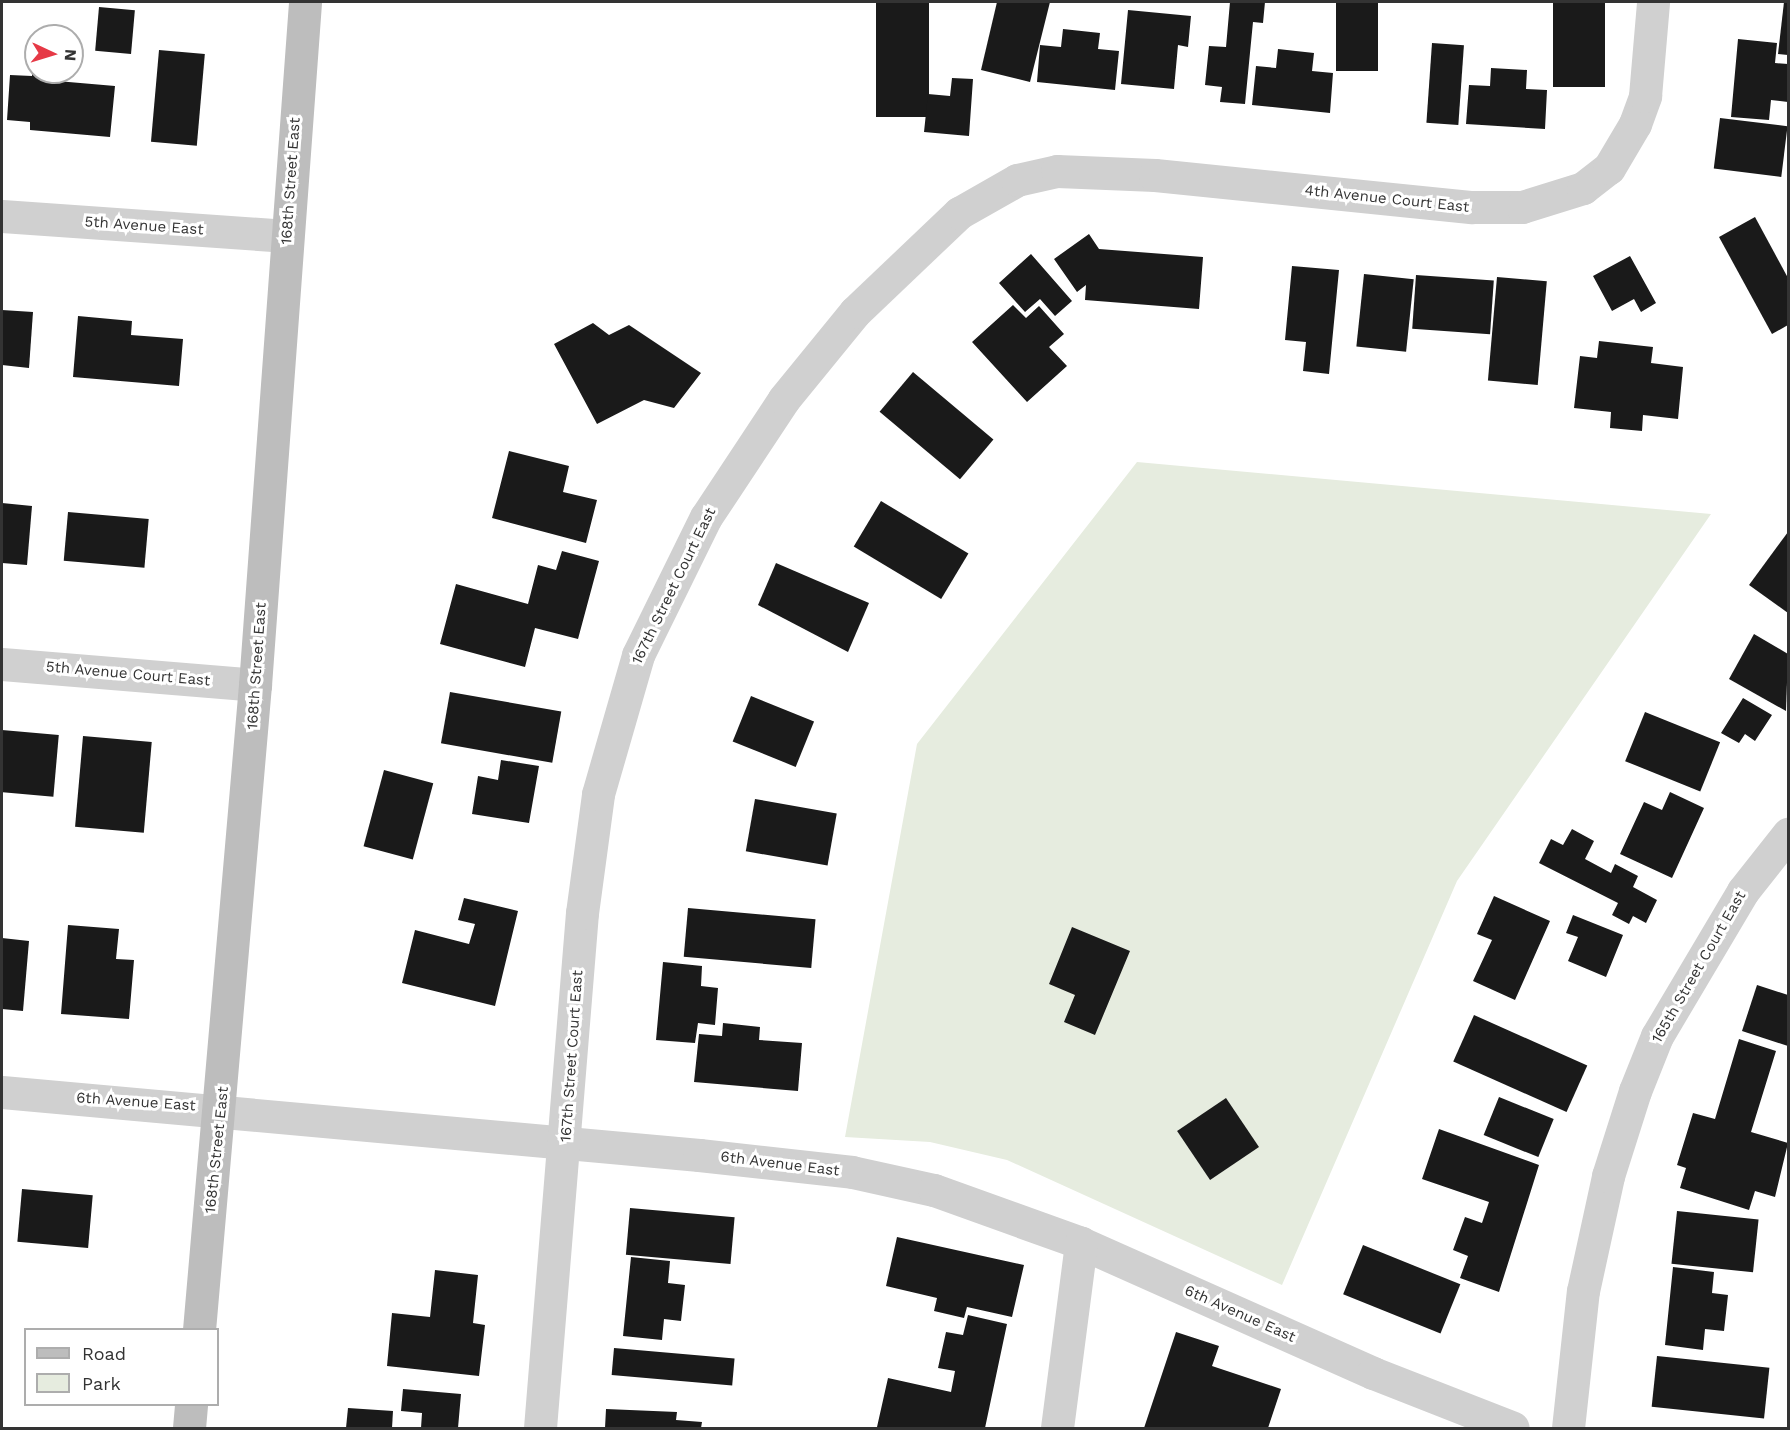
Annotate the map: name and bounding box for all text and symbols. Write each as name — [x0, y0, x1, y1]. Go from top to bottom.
north arrow — [24, 24, 84, 84]
text: N — [61, 49, 80, 62]
street label: 168th Street East — [278, 117, 304, 245]
street label: 4th Avenue Court East — [1304, 181, 1470, 217]
street label: 5th Avenue East — [84, 213, 204, 239]
street label: 167th Street Court East — [628, 505, 720, 667]
street label: 168th Street East — [244, 602, 270, 730]
street label: 5th Avenue Court East — [45, 658, 211, 690]
street label: 165th Street Court East — [1648, 888, 1750, 1046]
street label: 167th Street Court East — [557, 970, 587, 1142]
street label: 168th Street East — [201, 1086, 233, 1214]
street label: 6th Avenue East — [75, 1089, 197, 1115]
street label: 6th Avenue East — [719, 1148, 841, 1180]
street label: 6th Avenue East — [1181, 1281, 1299, 1347]
legend — [24, 1328, 219, 1406]
text: Road — [82, 1343, 126, 1364]
text: Park — [82, 1373, 121, 1394]

